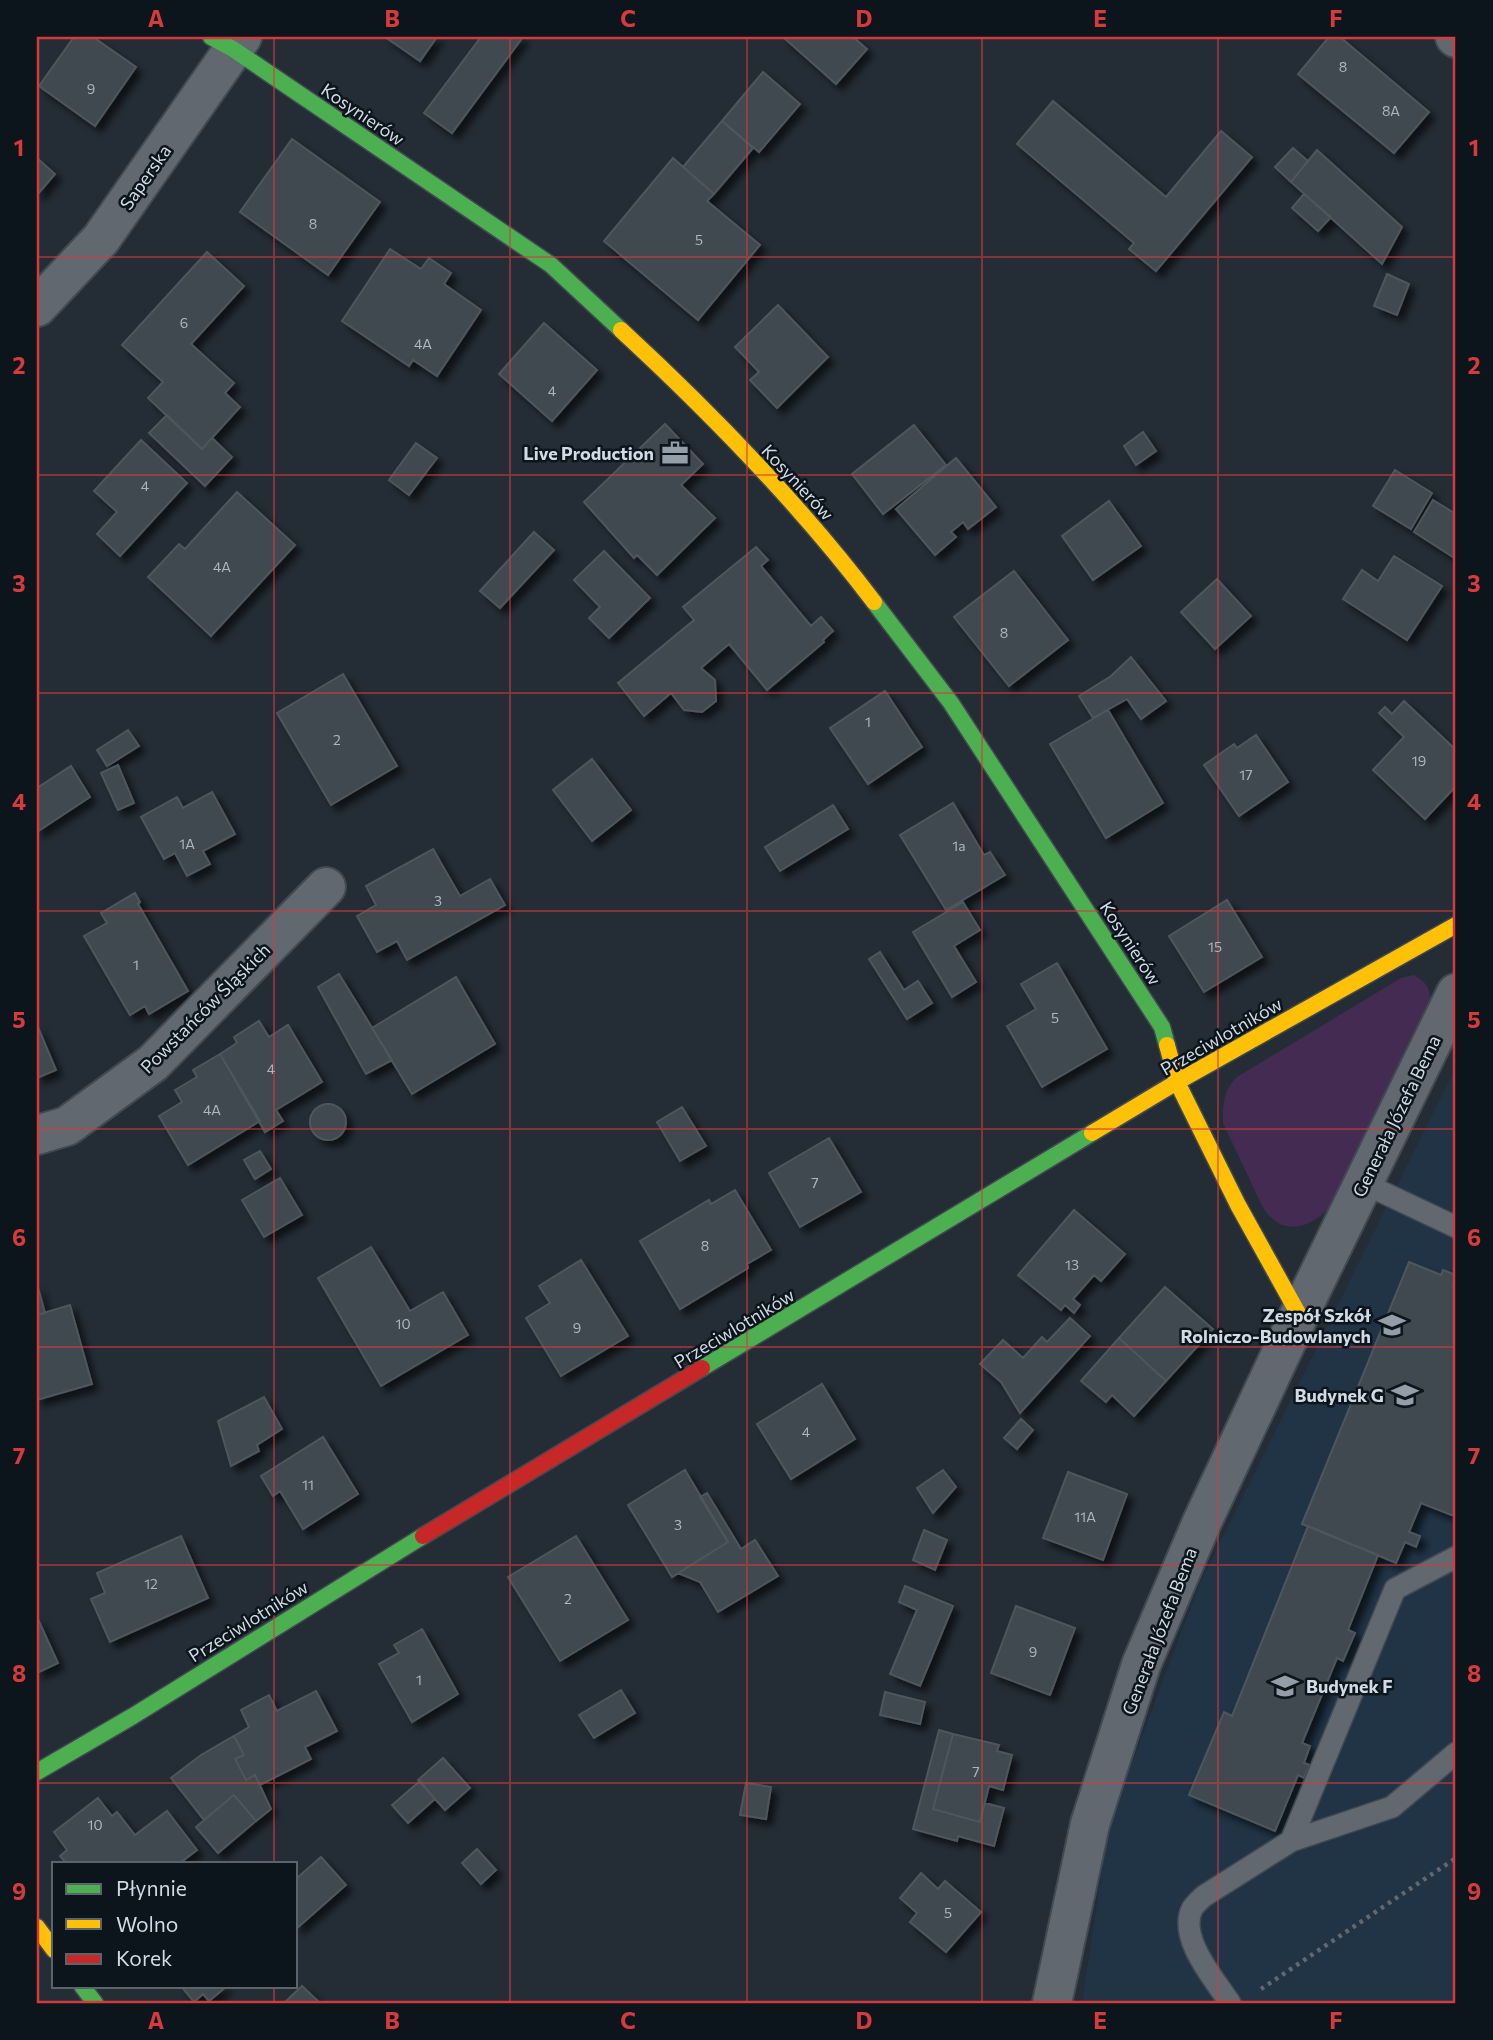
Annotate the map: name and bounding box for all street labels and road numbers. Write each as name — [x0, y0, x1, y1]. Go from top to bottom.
street label: Kosynierów — [317, 78, 409, 150]
street label: Saperska — [115, 140, 175, 214]
street label: Kosynierów — [757, 440, 839, 524]
street label: Kosynierów — [1096, 897, 1166, 989]
street label: Powstańców Śląskich — [136, 939, 274, 1077]
street label: Przeciwlotników — [1156, 992, 1286, 1080]
street label: Generała Józefa Bema — [1347, 1031, 1445, 1201]
street label: Przeciwlotników — [670, 1283, 798, 1373]
street label: Generała Józefa Bema — [1117, 1544, 1201, 1718]
street label: Przeciwlotników — [184, 1575, 312, 1667]

